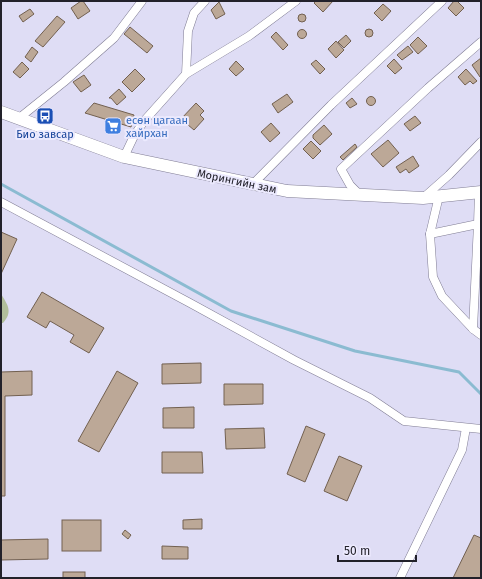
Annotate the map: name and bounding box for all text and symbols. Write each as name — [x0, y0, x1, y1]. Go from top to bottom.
bus stop icon: Био завсар — [35, 106, 55, 126]
place label: есөн цагаан хайрхан — [126, 114, 188, 140]
supermarket icon: есөн цагаан хайрхан — [103, 116, 123, 136]
place label: Био завсар — [16, 128, 74, 141]
street label: Морингийн зам — [196, 167, 278, 196]
scale bar — [338, 537, 416, 563]
text: 50 m — [344, 544, 370, 558]

